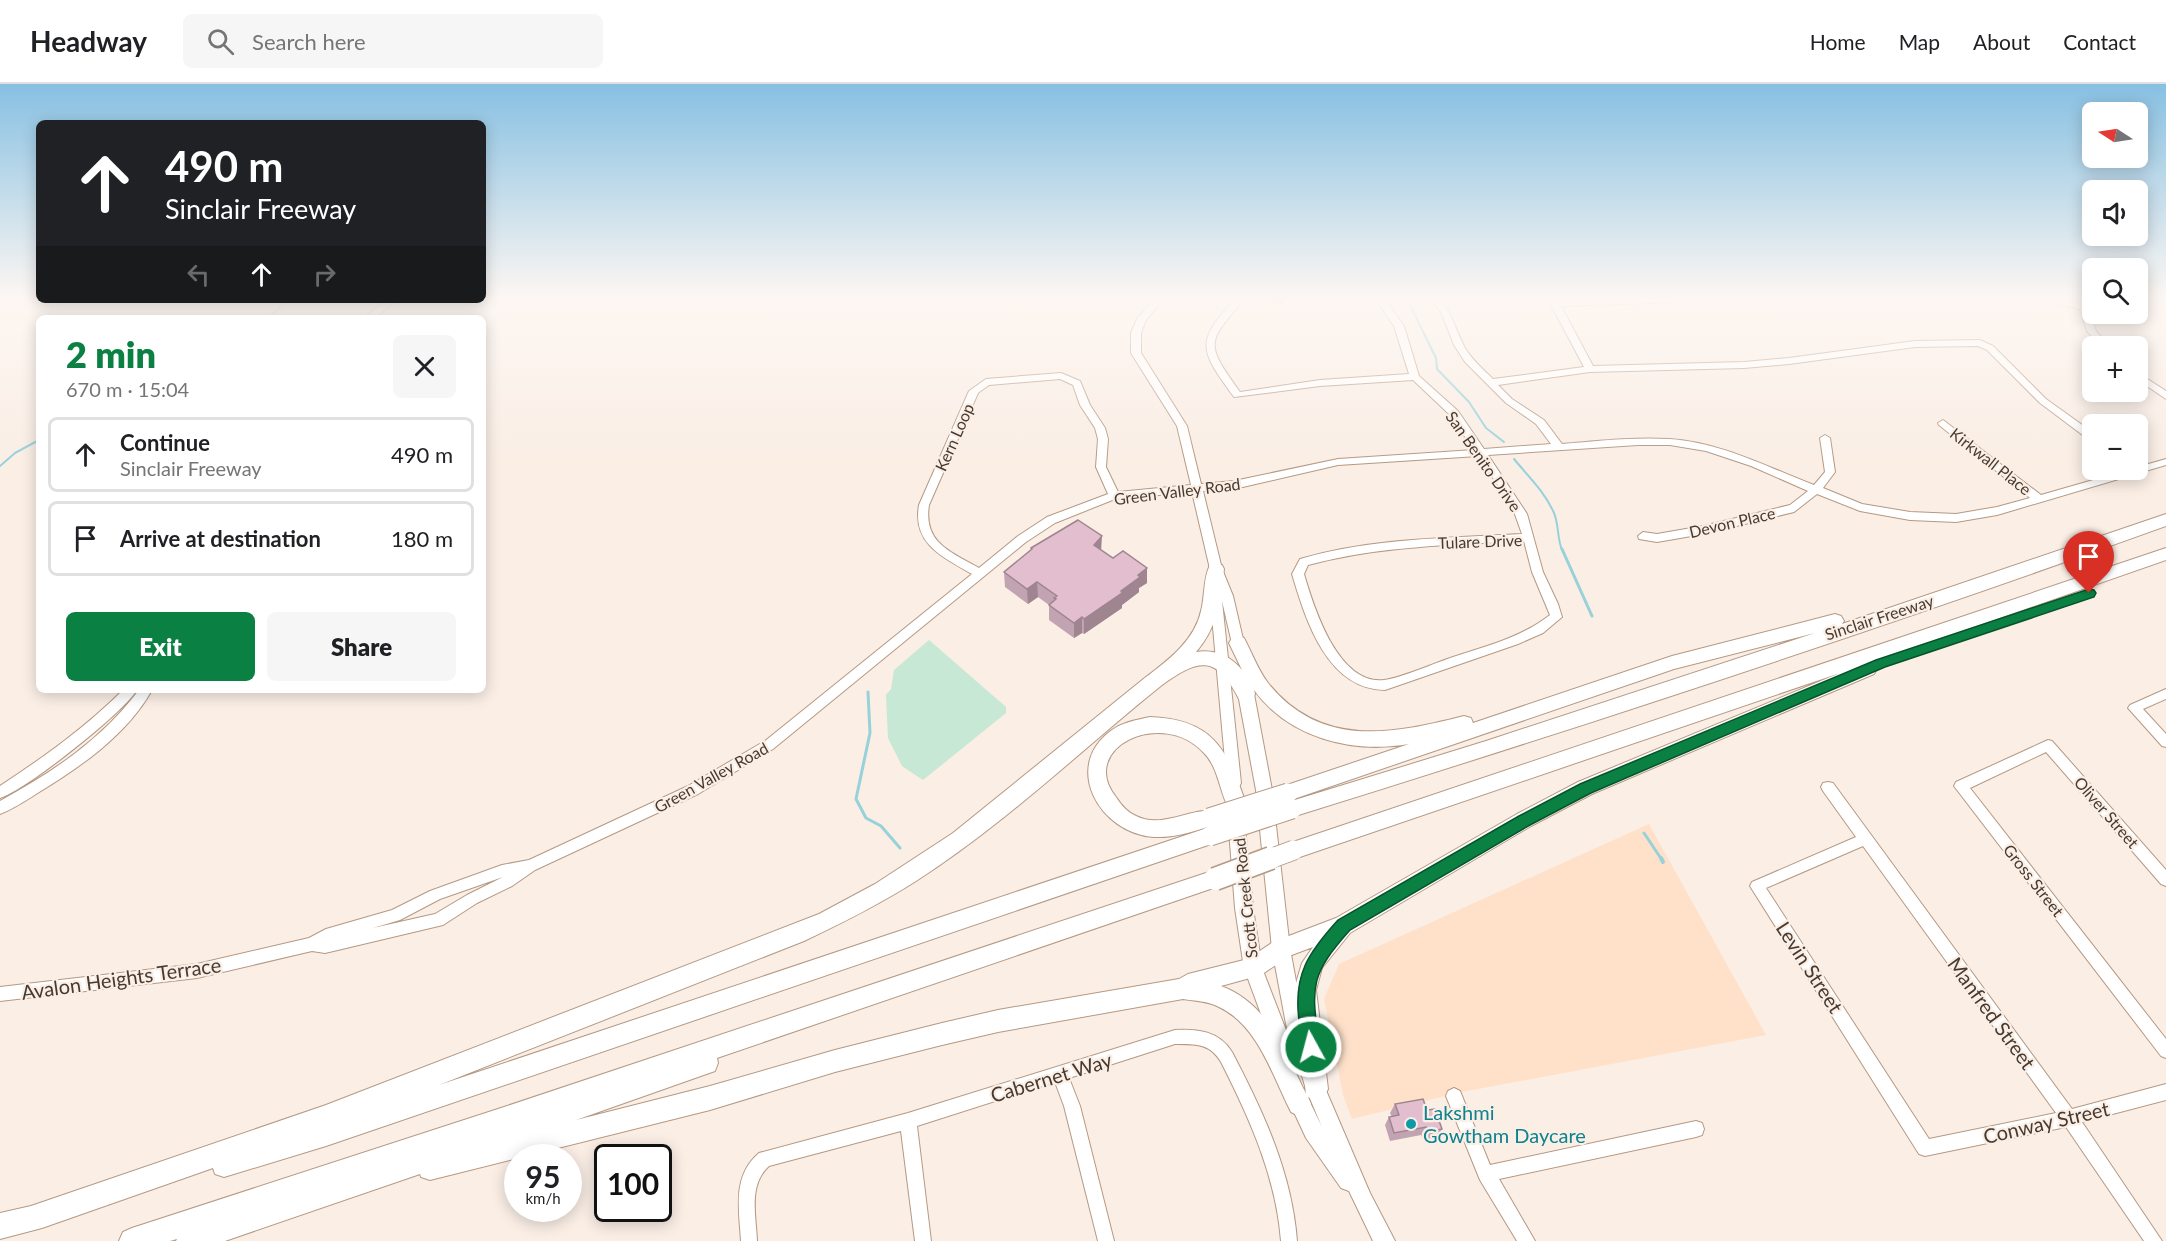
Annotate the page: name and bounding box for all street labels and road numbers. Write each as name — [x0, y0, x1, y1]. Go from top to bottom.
street label: Kern Loop — [931, 400, 977, 474]
street label: San Benito Drive — [1442, 407, 1526, 515]
street label: Kirkwall Place — [1947, 423, 2035, 499]
street label: Green Valley Road — [1113, 474, 1241, 508]
street label: Devon Place — [1687, 503, 1777, 541]
street label: Tulare Drive — [1437, 530, 1523, 552]
street label: Sinclair Freeway — [1822, 590, 1937, 644]
street label: Green Valley Road — [651, 738, 771, 816]
street label: Oliver Street — [2071, 772, 2143, 852]
street label: Scott Creek Road — [1229, 837, 1261, 959]
street label: Gross Street — [2000, 840, 2068, 920]
street label: Levin Street — [1772, 917, 1848, 1017]
street label: Avalon Heights Terrace — [20, 952, 222, 1004]
street label: Manfred Street — [1943, 952, 2041, 1074]
street label: Cabernet Way — [987, 1047, 1115, 1107]
street label: Conway Street — [1981, 1096, 2111, 1148]

